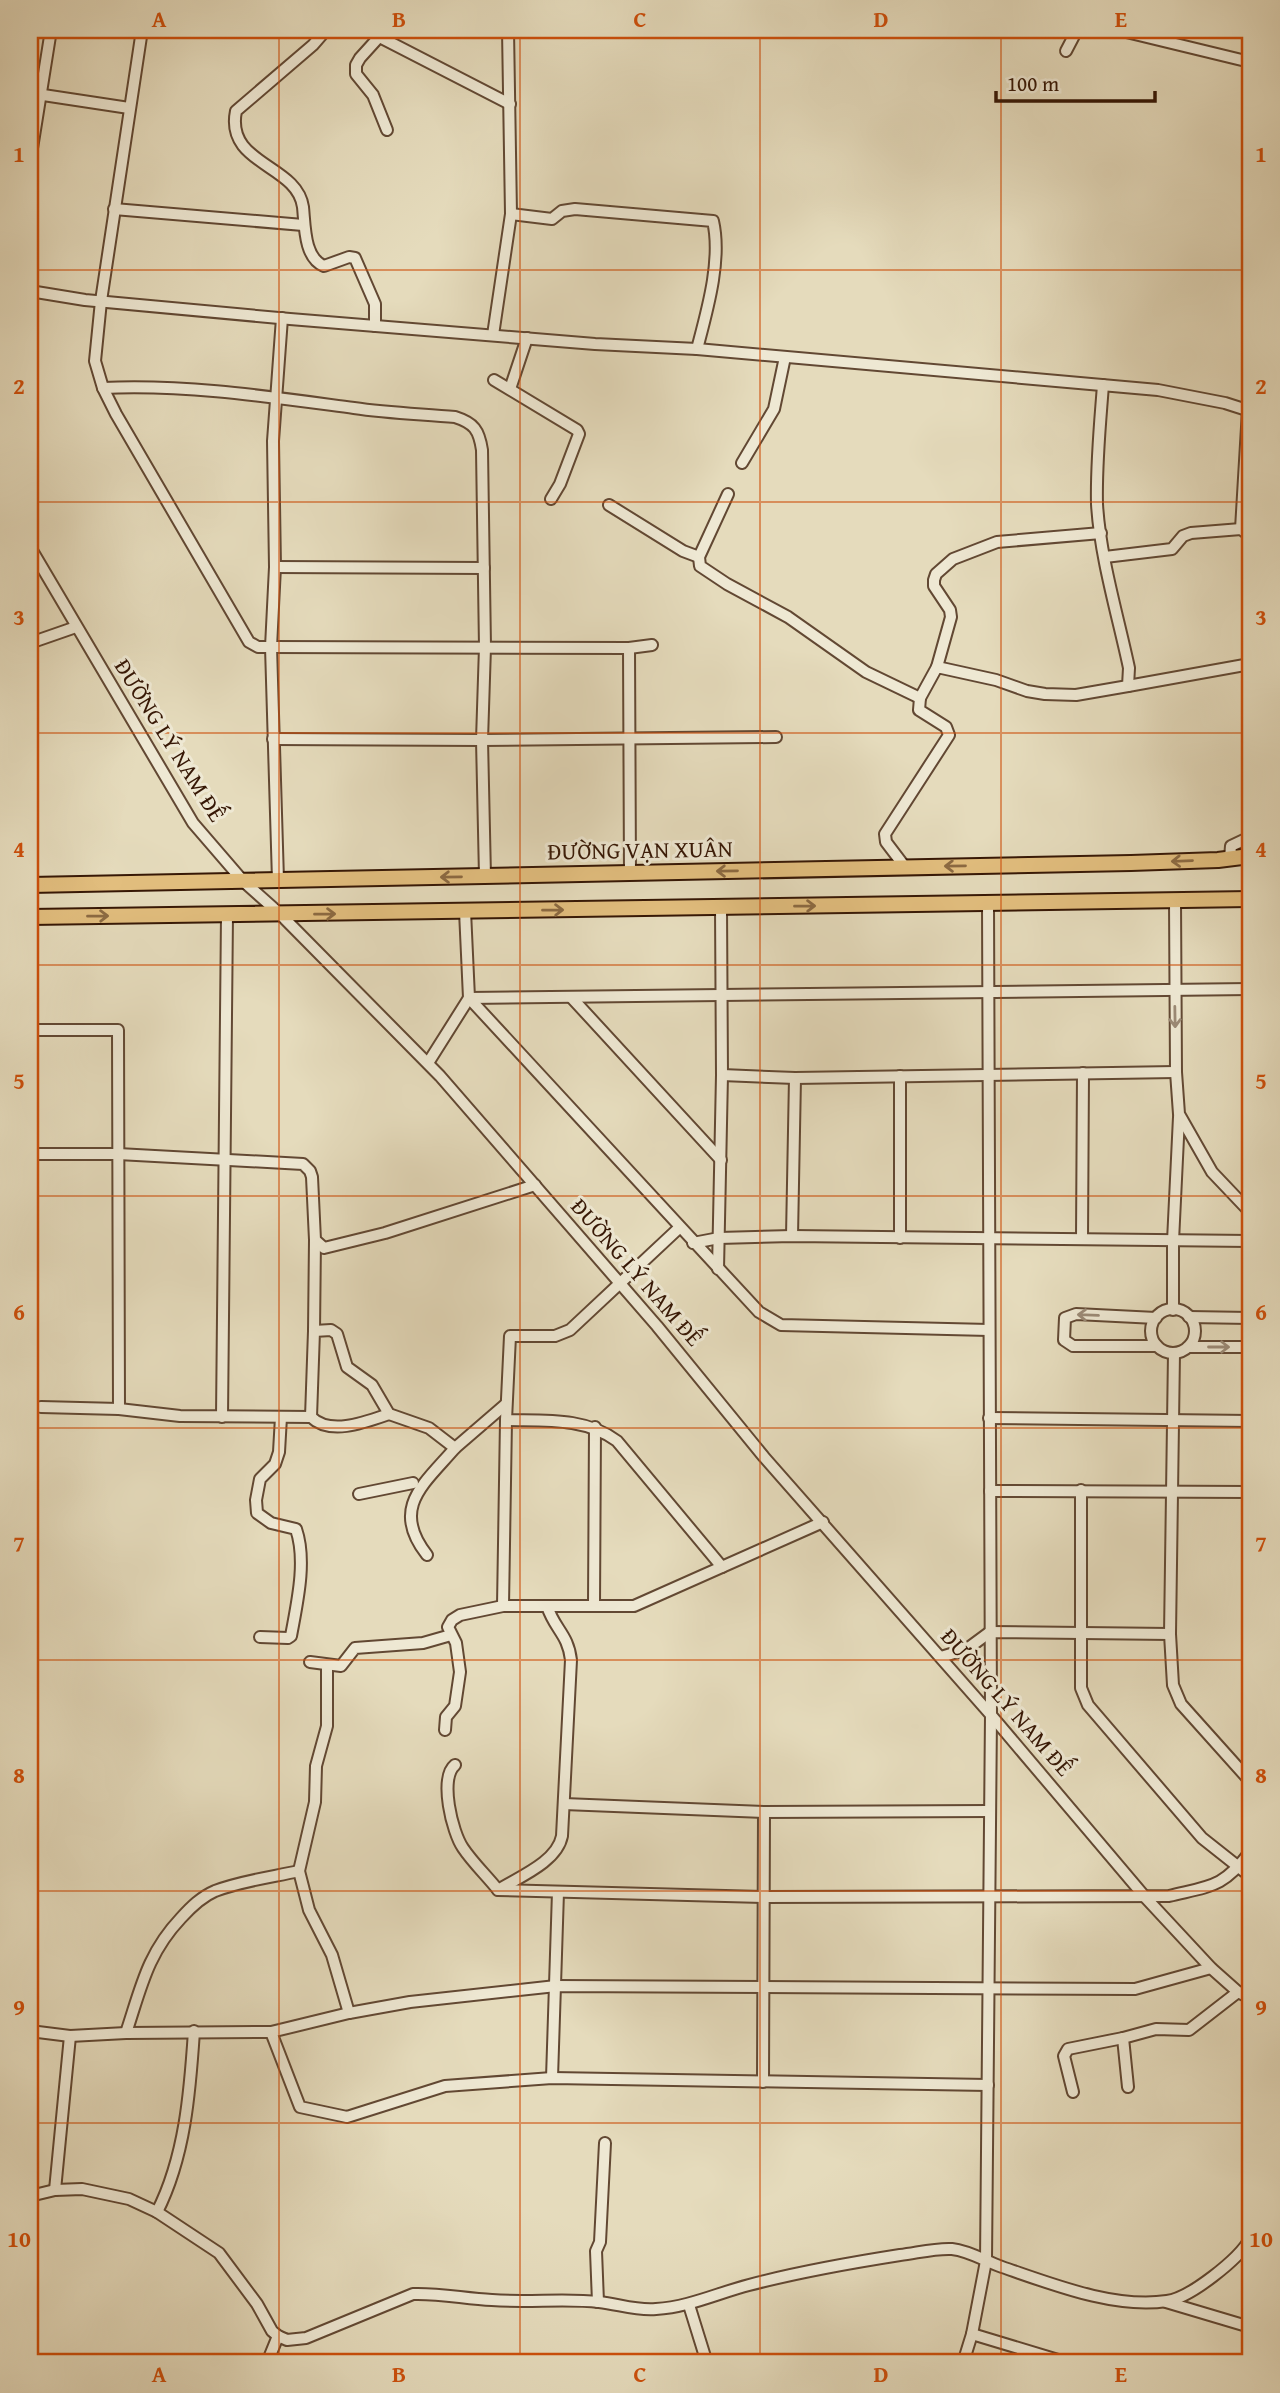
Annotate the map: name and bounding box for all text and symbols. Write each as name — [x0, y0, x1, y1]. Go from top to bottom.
text: A — [152, 2, 167, 35]
text: B — [392, 2, 406, 35]
text: C — [633, 2, 647, 35]
text: D — [874, 2, 889, 35]
text: E — [1115, 2, 1127, 35]
scale bar — [996, 60, 1156, 104]
text: 100 m — [1007, 68, 1059, 99]
text: 1 — [13, 137, 25, 170]
text: 1 — [1255, 137, 1267, 170]
text: 2 — [13, 369, 25, 402]
text: 2 — [1255, 369, 1267, 402]
text: 3 — [13, 600, 25, 633]
text: 3 — [1255, 600, 1267, 633]
street label: ĐƯỜNG LÝ NAM ĐẾ — [107, 652, 234, 828]
street label: ĐƯỜNG VẠN XUÂN — [547, 831, 733, 868]
text: 4 — [13, 832, 25, 865]
text: 4 — [1255, 832, 1267, 865]
one-way arrow — [1171, 854, 1194, 867]
one-way arrow — [944, 860, 967, 873]
one-way arrow — [716, 864, 739, 878]
one-way arrow — [440, 870, 463, 883]
one-way arrow — [793, 899, 816, 913]
one-way arrow — [541, 903, 564, 917]
one-way arrow — [314, 907, 337, 920]
one-way arrow — [86, 909, 109, 923]
one-way arrow — [1168, 1006, 1182, 1029]
text: 5 — [13, 1064, 25, 1097]
text: 5 — [1255, 1064, 1267, 1097]
street label: ĐƯỜNG LÝ NAM ĐẾ — [564, 1191, 711, 1353]
text: 6 — [13, 1295, 25, 1328]
text: 6 — [1255, 1295, 1267, 1328]
one-way arrow — [1077, 1308, 1100, 1321]
one-way arrow — [1207, 1340, 1230, 1354]
text: 7 — [13, 1527, 25, 1560]
text: 7 — [1255, 1527, 1267, 1560]
street label: ĐƯỜNG LÝ NAM ĐẾ — [934, 1621, 1081, 1783]
text: 8 — [13, 1758, 25, 1791]
text: 8 — [1255, 1758, 1267, 1791]
text: 9 — [13, 1990, 25, 2023]
text: 9 — [1255, 1990, 1267, 2023]
text: 10 — [7, 2222, 31, 2255]
text: 10 — [1249, 2222, 1273, 2255]
text: A — [152, 2357, 167, 2390]
text: B — [392, 2357, 406, 2390]
text: C — [633, 2357, 647, 2390]
text: D — [874, 2357, 889, 2390]
text: E — [1115, 2357, 1127, 2390]

